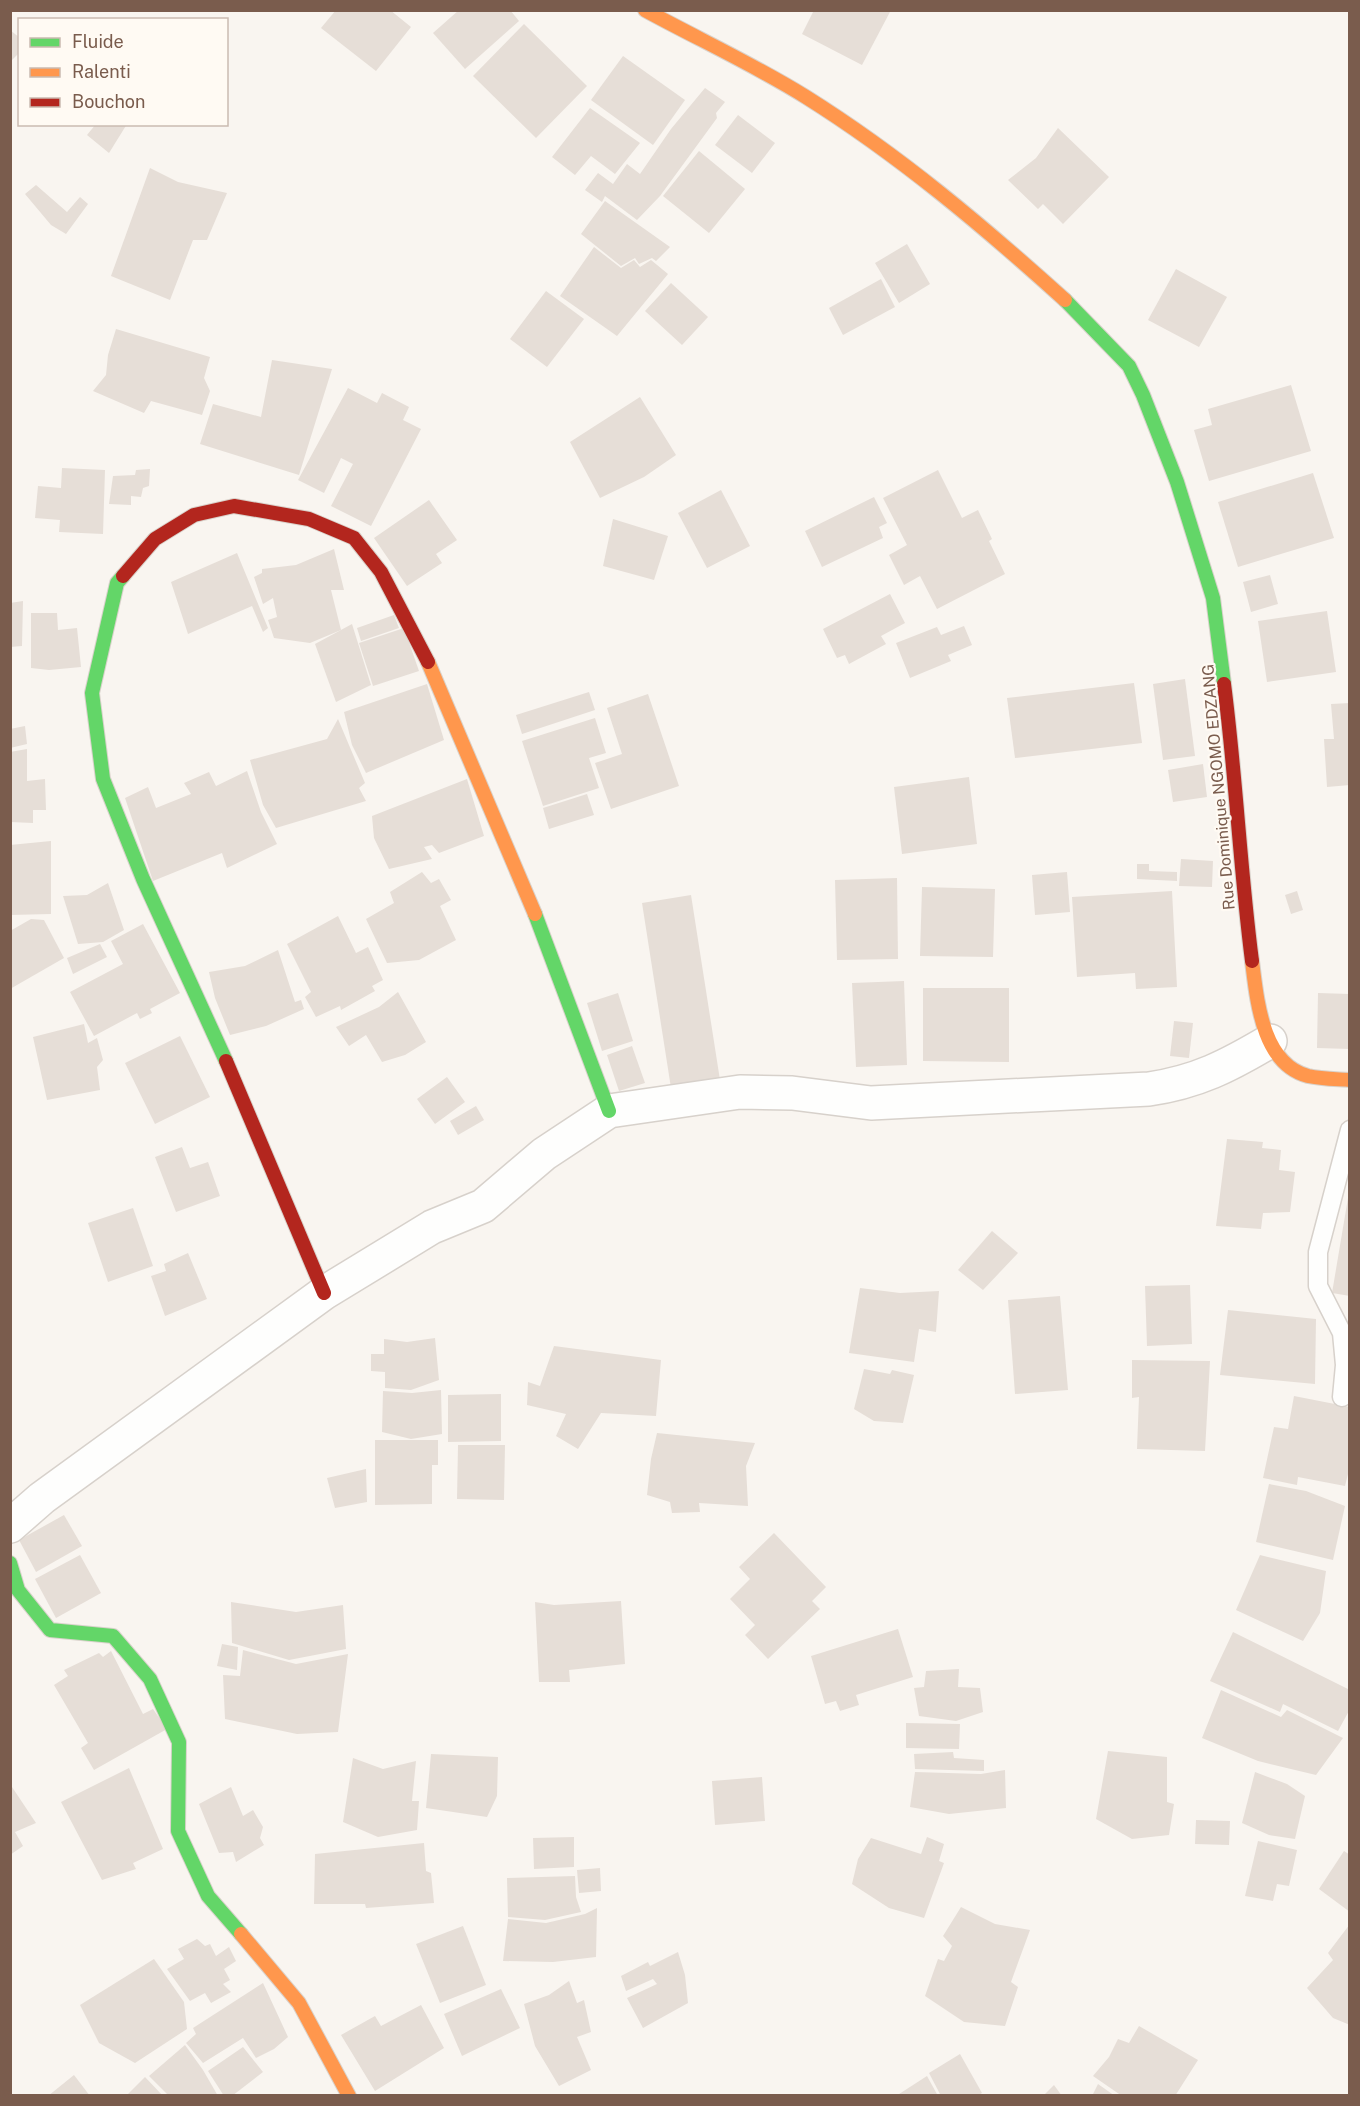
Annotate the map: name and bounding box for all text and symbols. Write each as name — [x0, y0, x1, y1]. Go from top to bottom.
legend — [18, 18, 228, 126]
text: Fluide — [72, 31, 124, 52]
text: Ralenti — [72, 61, 131, 82]
text: Bouchon — [72, 91, 145, 112]
street label: Rue Dominique NGOMO EDZANG — [1198, 663, 1239, 911]

